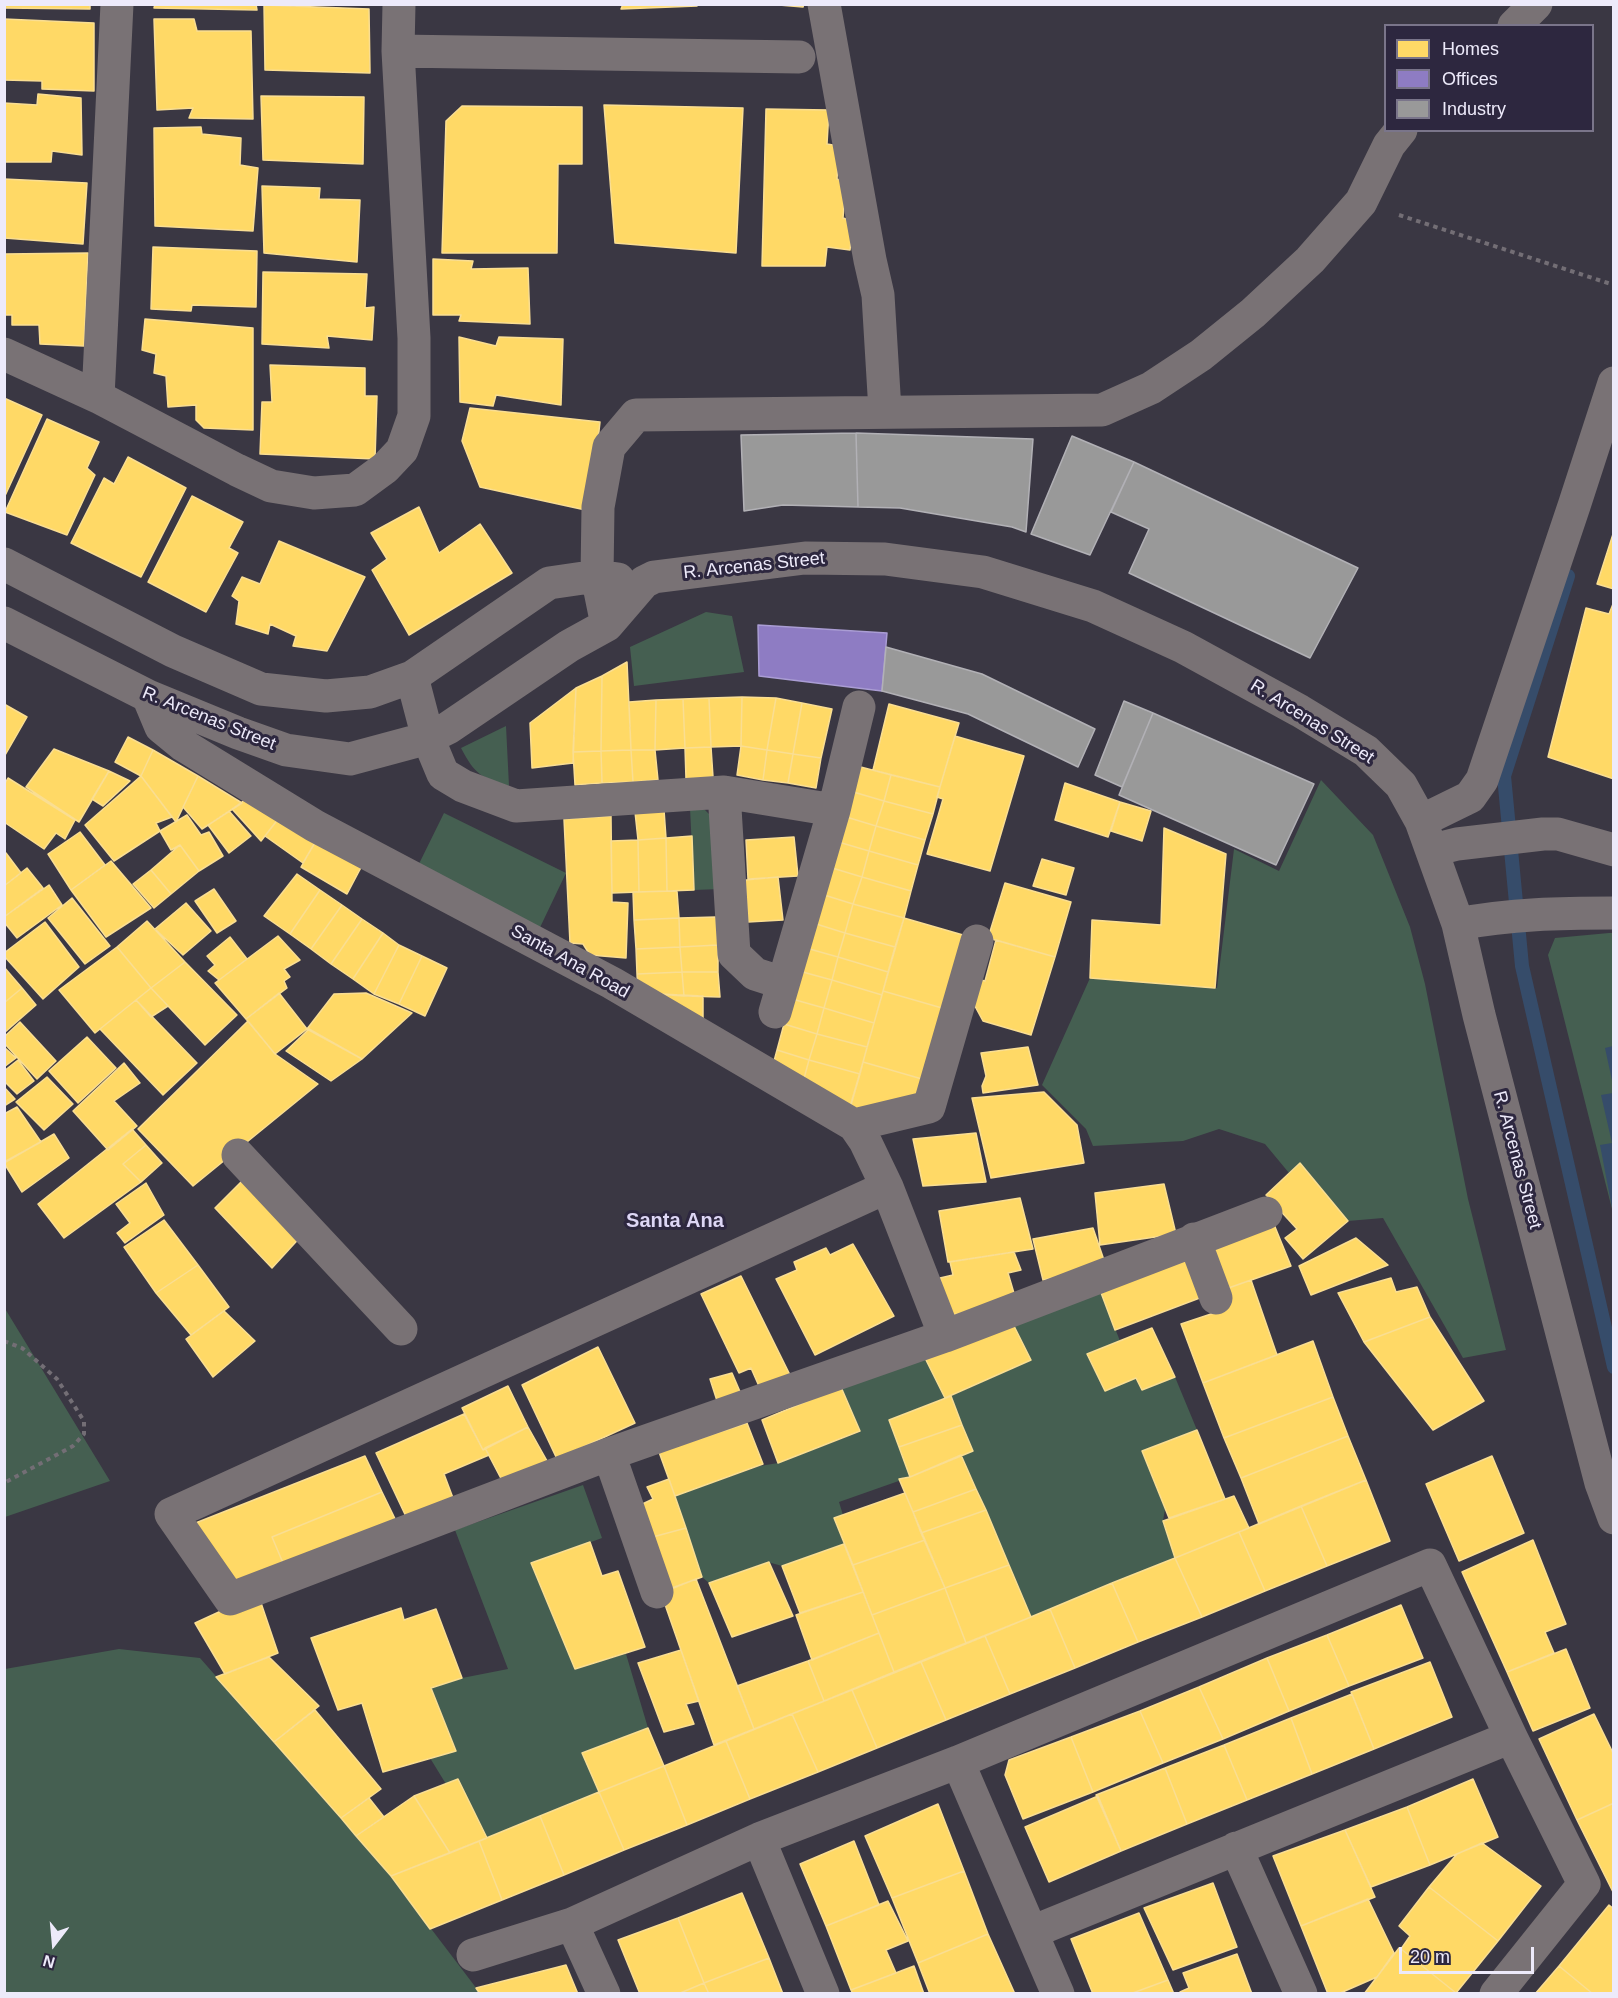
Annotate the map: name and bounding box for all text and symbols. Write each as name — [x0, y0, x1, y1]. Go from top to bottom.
legend — [1384, 24, 1594, 132]
text: Homes — [1442, 39, 1499, 59]
text: Offices — [1442, 69, 1498, 89]
text: Industry — [1442, 99, 1506, 119]
street label: R. Arcenas Street — [682, 548, 826, 584]
street label: R. Arcenas Street — [1246, 675, 1378, 769]
street label: R. Arcenas Street — [139, 682, 279, 756]
street label: Santa Ana Road — [507, 921, 633, 1003]
street label: R. Arcenas Street — [1488, 1089, 1546, 1231]
district label: Santa Ana — [626, 1209, 724, 1233]
north arrow — [24, 1914, 84, 1974]
scale bar — [1402, 1935, 1537, 1973]
text: 20 m — [1410, 1947, 1450, 1967]
text: N — [41, 1952, 57, 1972]

